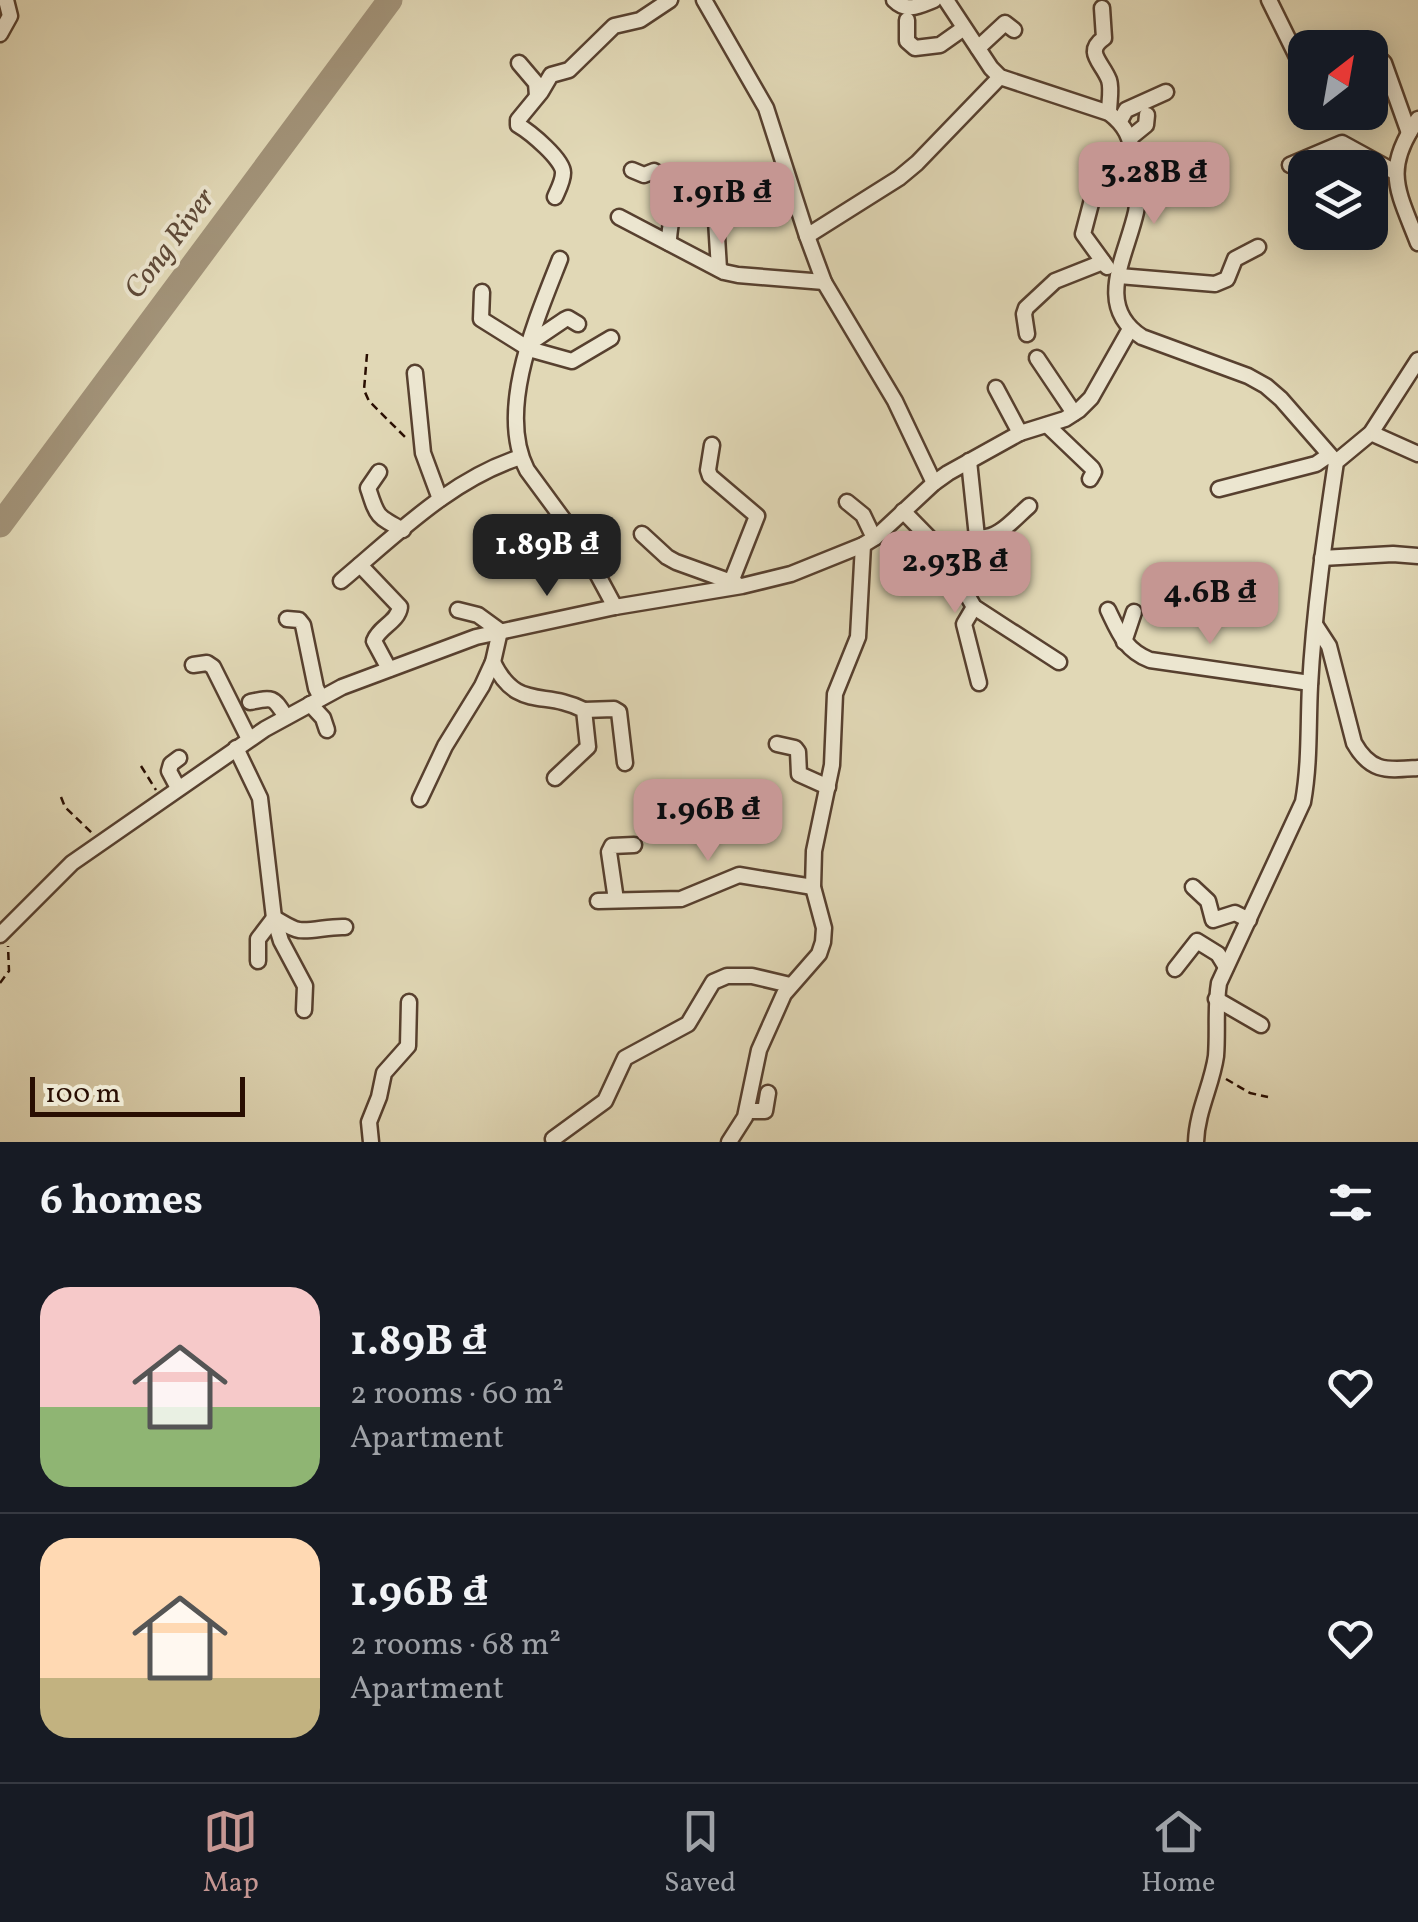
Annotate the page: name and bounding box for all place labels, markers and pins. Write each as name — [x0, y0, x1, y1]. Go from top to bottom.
pin: 3.28B ₫ — [1062, 142, 1246, 227]
pin: 1.91B ₫ — [630, 162, 814, 247]
pin: 1.89B ₫ — [455, 514, 639, 599]
pin: 2.93B ₫ — [863, 531, 1047, 616]
pin: 4.6B ₫ — [1129, 562, 1291, 647]
pin: 1.96B ₫ — [616, 779, 800, 864]

